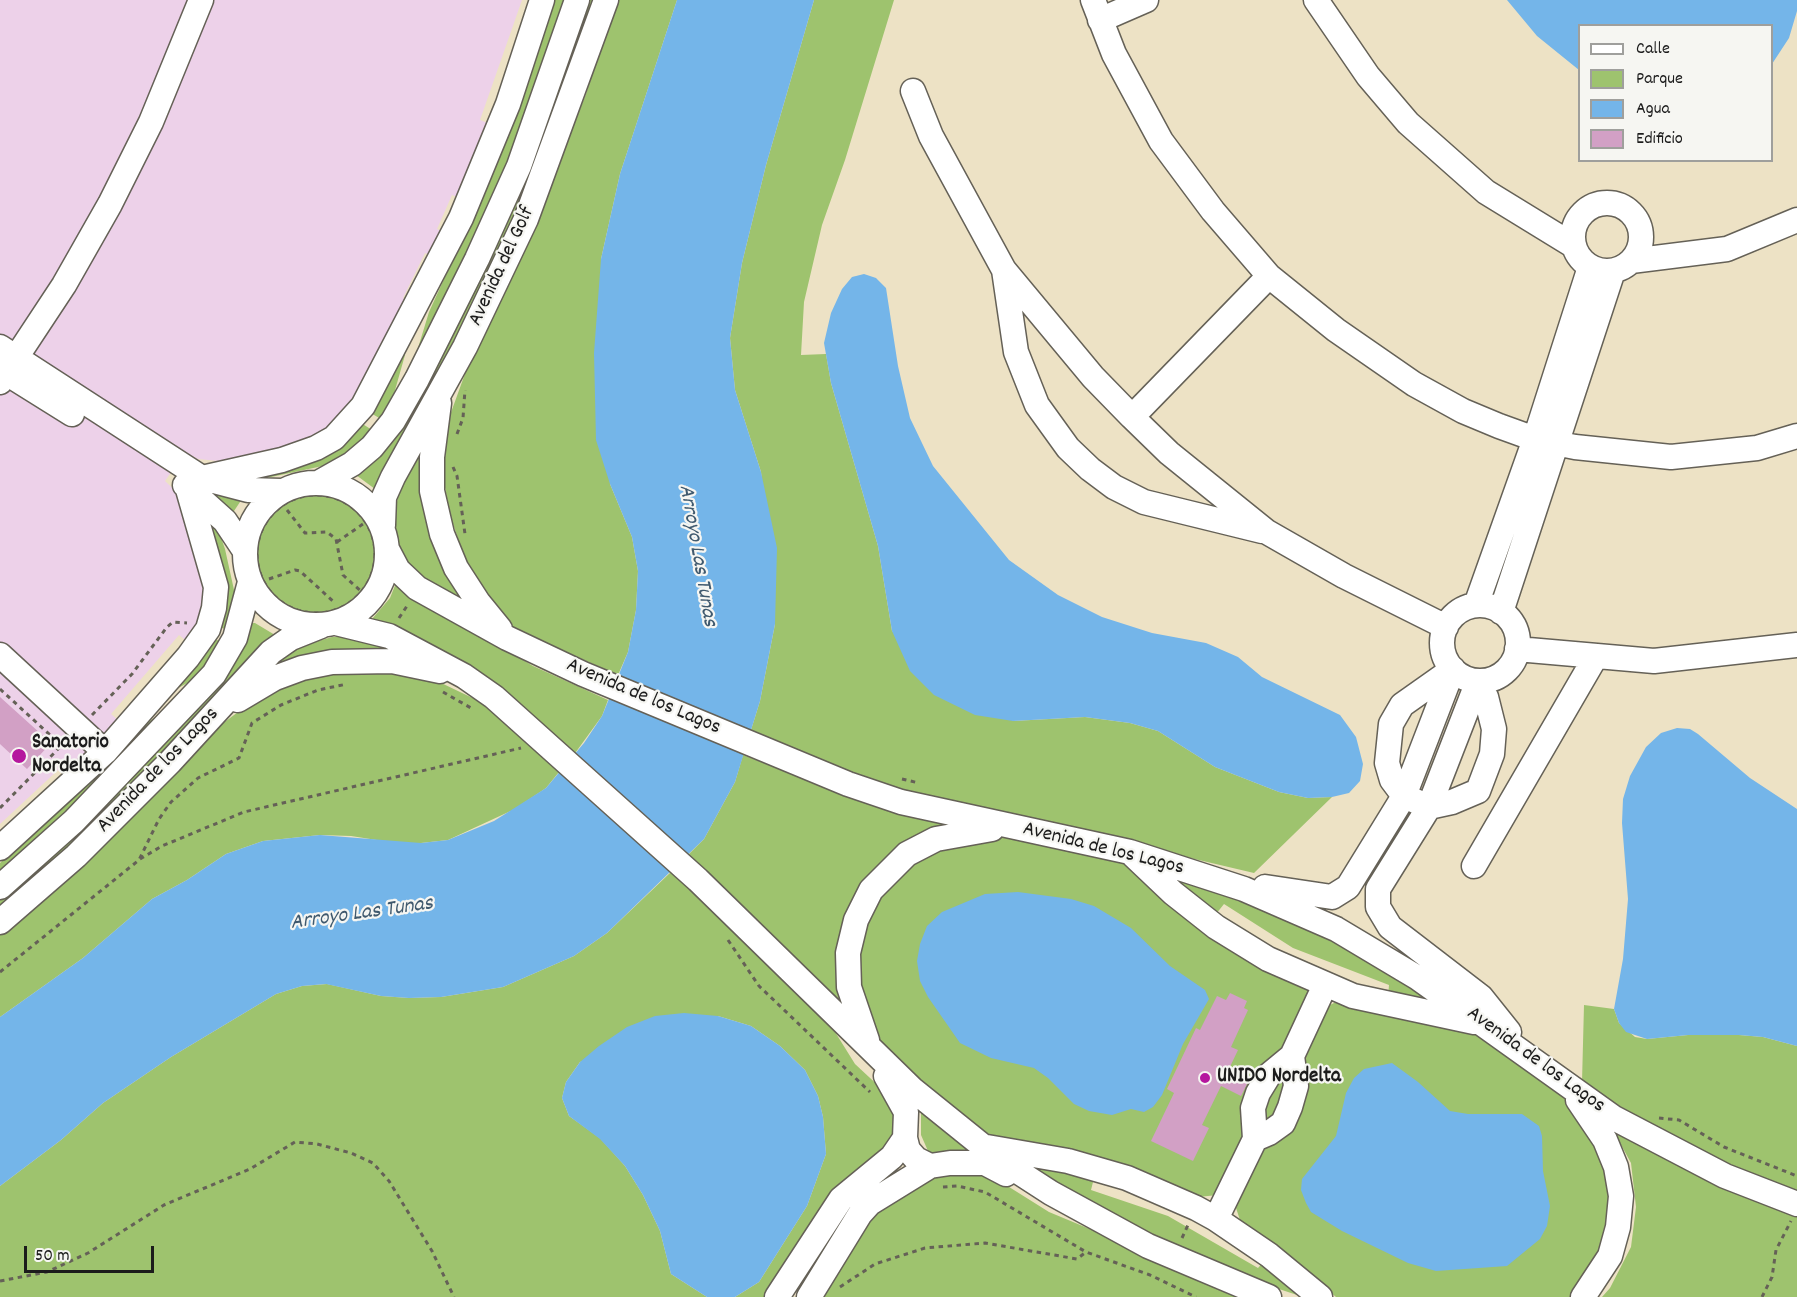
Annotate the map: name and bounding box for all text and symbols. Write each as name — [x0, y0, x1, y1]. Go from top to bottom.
legend — [1578, 24, 1773, 162]
text: Calle — [1636, 37, 1670, 62]
text: Parque — [1636, 67, 1683, 92]
text: Agua — [1636, 97, 1670, 122]
text: Edificio — [1636, 127, 1683, 152]
street label: Avenida del Golf — [464, 203, 542, 331]
water label: Arroyo Las Tunas — [671, 483, 721, 629]
street label: Avenida de los Lagos — [562, 654, 724, 742]
street label: Avenida de los Lagos — [93, 703, 225, 839]
place label: Sanatorio Nordelta — [32, 731, 109, 781]
marker: Sanatorio Nordelta — [10, 747, 28, 765]
street label: Avenida de los Lagos — [1020, 818, 1186, 882]
water label: Arroyo Las Tunas — [289, 892, 435, 938]
street label: Avenida de los Lagos — [1461, 1002, 1609, 1120]
place label: UNIDO Nordelta — [1217, 1065, 1341, 1091]
marker: UNIDO Nordelta — [1198, 1071, 1212, 1085]
scale bar — [27, 1234, 158, 1272]
text: 50 m — [35, 1244, 70, 1269]

